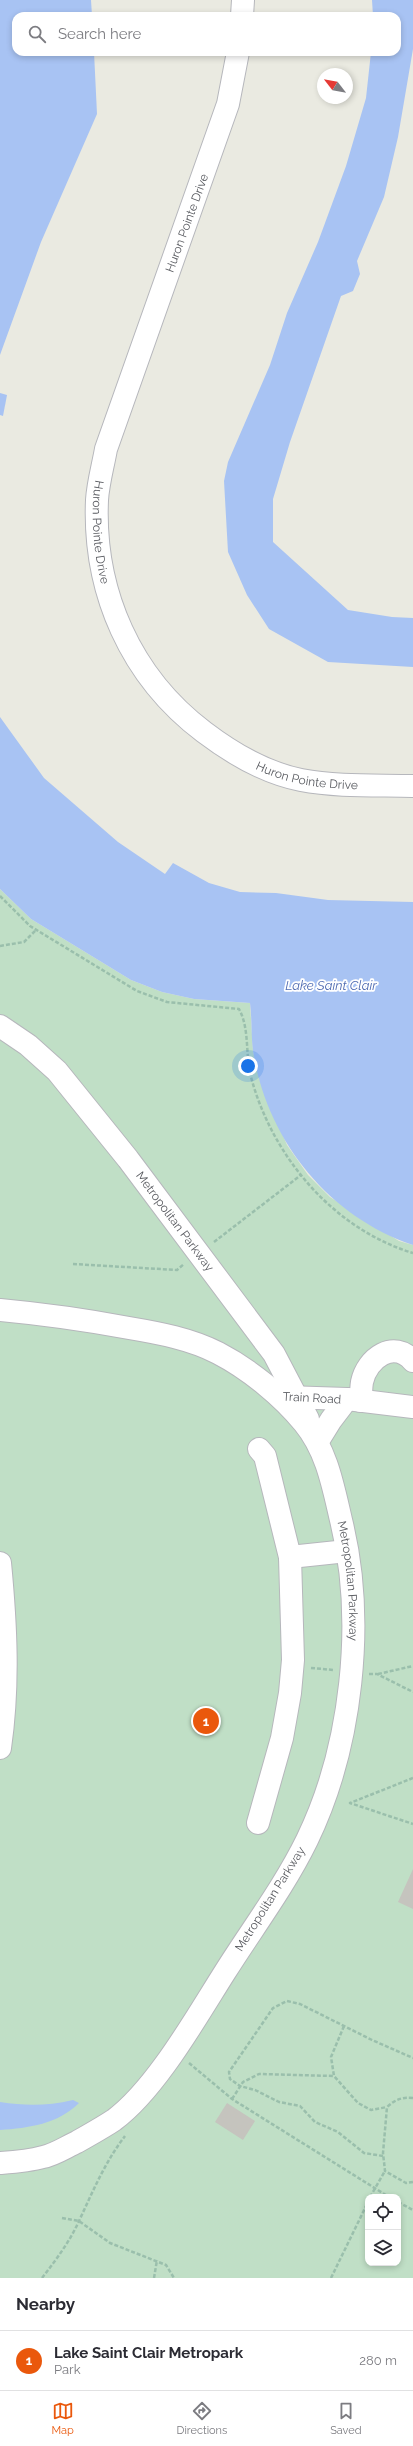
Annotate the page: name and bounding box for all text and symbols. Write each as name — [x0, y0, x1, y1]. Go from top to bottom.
search box — [12, 12, 401, 56]
icon: search — [26, 23, 48, 45]
text: Search here — [58, 25, 141, 43]
north arrow — [317, 68, 353, 104]
street label: Huron Pointe Drive — [163, 172, 211, 274]
street label: Huron Pointe Drive — [90, 479, 112, 585]
street label: Huron Pointe Drive — [254, 759, 358, 792]
water label: Lake Saint Clair — [285, 978, 377, 993]
your location — [238, 1056, 258, 1076]
street label: Metropolitan Parkway — [133, 1169, 217, 1274]
street label: Train Road — [282, 1389, 342, 1407]
street label: Metropolitan Parkway — [334, 1520, 360, 1642]
pin: 1 — [193, 1706, 219, 1736]
street label: Metropolitan Parkway — [232, 1844, 308, 1954]
map controls — [365, 2194, 401, 2266]
button: locate — [365, 2194, 401, 2230]
button: layers — [365, 2230, 401, 2266]
text: Nearby — [16, 2294, 75, 2314]
text: Lake Saint Clair Metropark — [54, 2344, 243, 2362]
text: 1 — [26, 2353, 32, 2368]
text: 280 m — [359, 2353, 397, 2368]
text: Park — [54, 2362, 81, 2377]
tab: Map — [51, 2400, 74, 2437]
tab: Directions — [177, 2400, 227, 2437]
tab: Saved — [330, 2400, 362, 2437]

